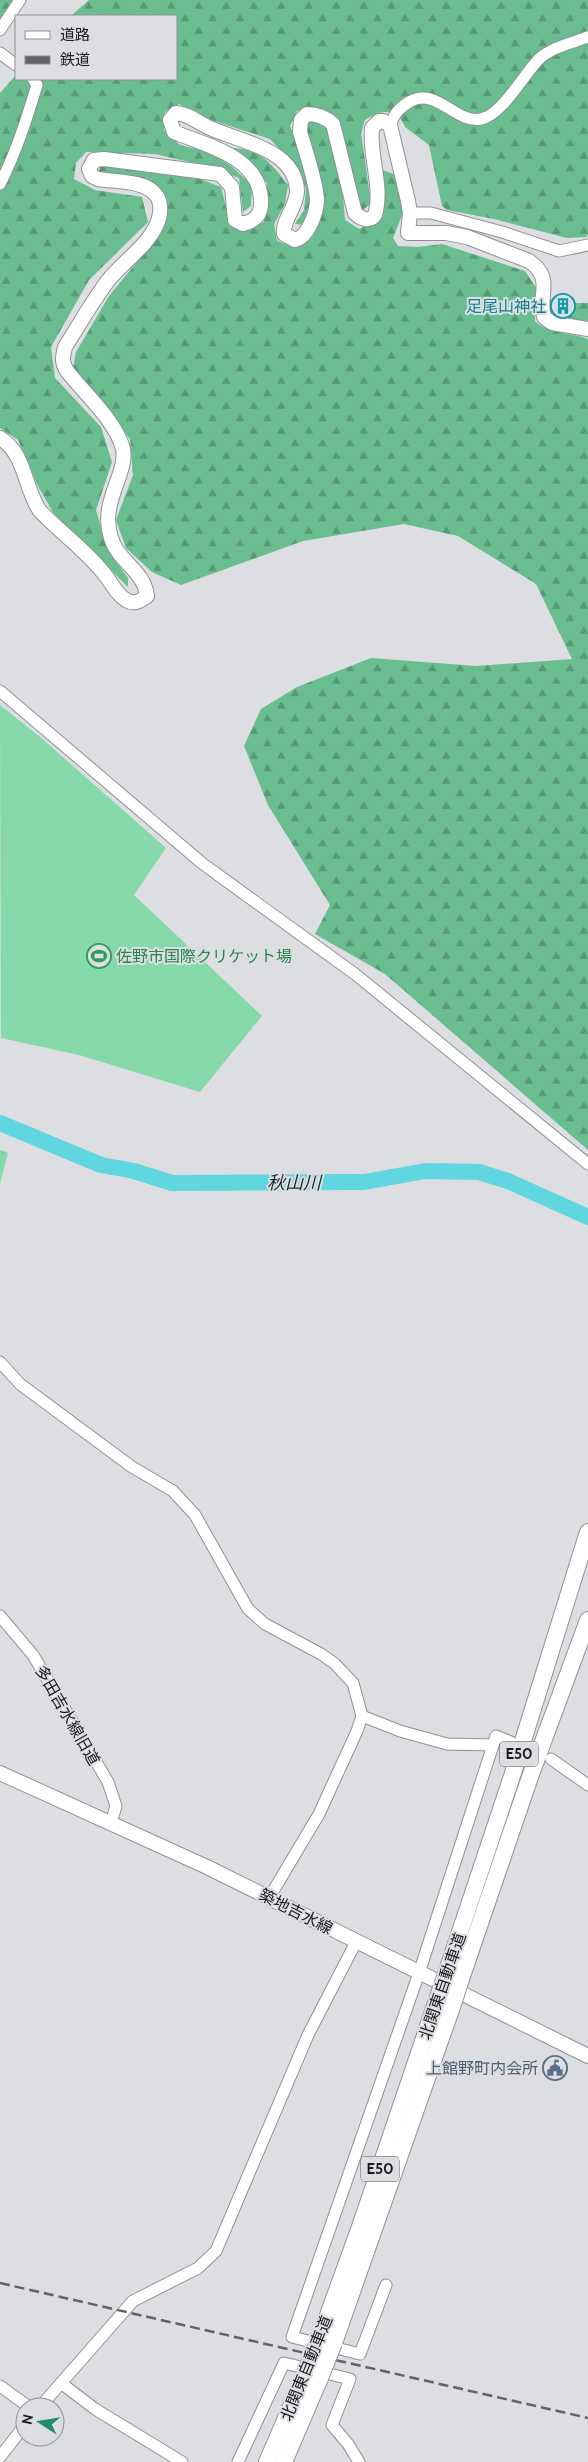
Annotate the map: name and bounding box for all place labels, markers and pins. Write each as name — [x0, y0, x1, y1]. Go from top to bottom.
building icon: 足尾山神社 — [550, 293, 576, 319]
place label: 足尾山神社 — [466, 297, 546, 316]
sports icon: 佐野市国際クリケット場 — [86, 943, 112, 969]
place label: 佐野市国際クリケット場 — [116, 947, 292, 966]
public building icon: 上館野町内会所 — [542, 2055, 568, 2081]
place label: 上館野町内会所 — [426, 2059, 538, 2078]

